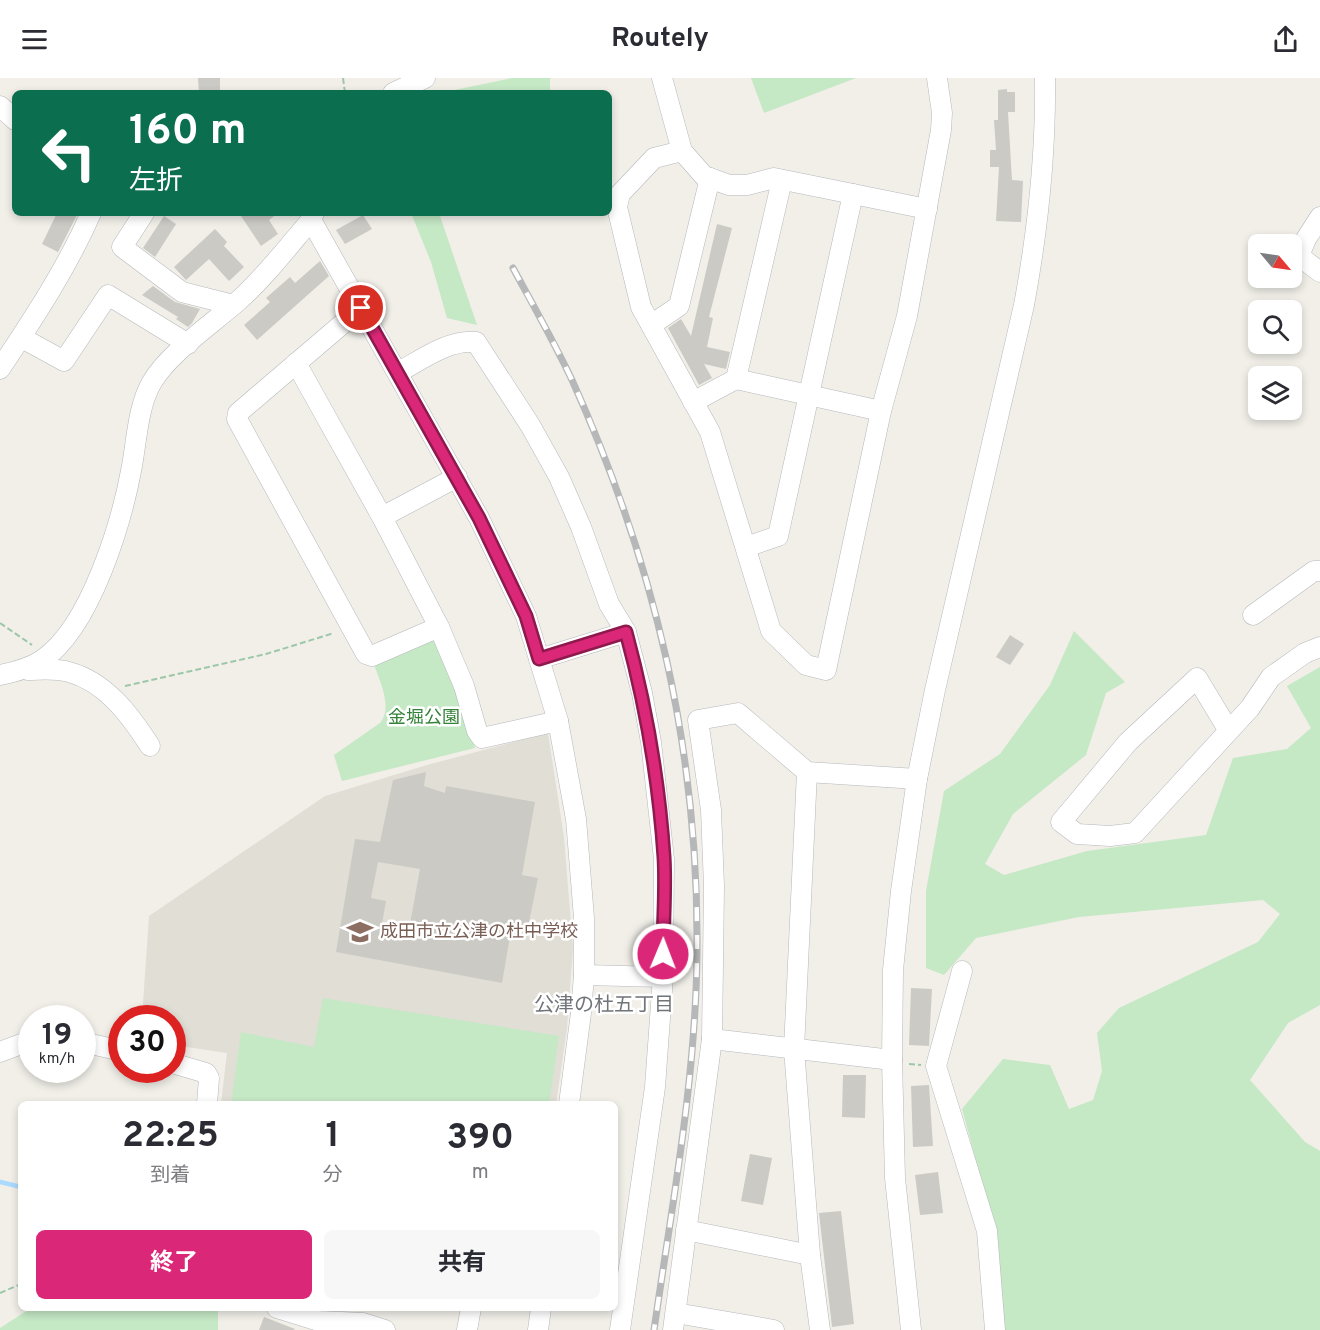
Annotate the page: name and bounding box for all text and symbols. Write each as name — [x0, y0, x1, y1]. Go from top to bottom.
text: Routely — [611, 22, 709, 56]
icon: menu — [18, 23, 51, 56]
icon: share — [1269, 23, 1302, 56]
text: 160 m — [129, 106, 247, 159]
icon: left — [30, 114, 108, 192]
text: 左折 — [129, 165, 183, 199]
north arrow — [1248, 234, 1302, 288]
map controls — [1248, 234, 1302, 420]
pin — [335, 282, 386, 333]
icon: arrive — [344, 291, 377, 324]
button: search — [1248, 300, 1302, 354]
button: layers — [1248, 366, 1302, 420]
park label: 金堀公園 — [388, 707, 460, 730]
school or university icon: 成田市立公津の杜中学校 — [345, 917, 375, 947]
place label: 成田市立公津の杜中学校 — [380, 921, 578, 944]
position arrow — [631, 922, 695, 986]
district label: 公津の杜五丁目 — [534, 993, 674, 1019]
speed limit sign: 30 — [108, 1005, 186, 1083]
text: 19 — [42, 1018, 72, 1055]
text: km/h — [39, 1050, 75, 1069]
text: 22:25 — [122, 1114, 219, 1160]
text: 1 — [325, 1114, 340, 1160]
text: 390 — [447, 1116, 514, 1162]
text: m — [472, 1160, 489, 1186]
text: 到着 — [150, 1163, 190, 1189]
text: 分 — [323, 1163, 343, 1189]
button: 終了 — [36, 1230, 312, 1299]
button: 共有 — [324, 1230, 600, 1299]

